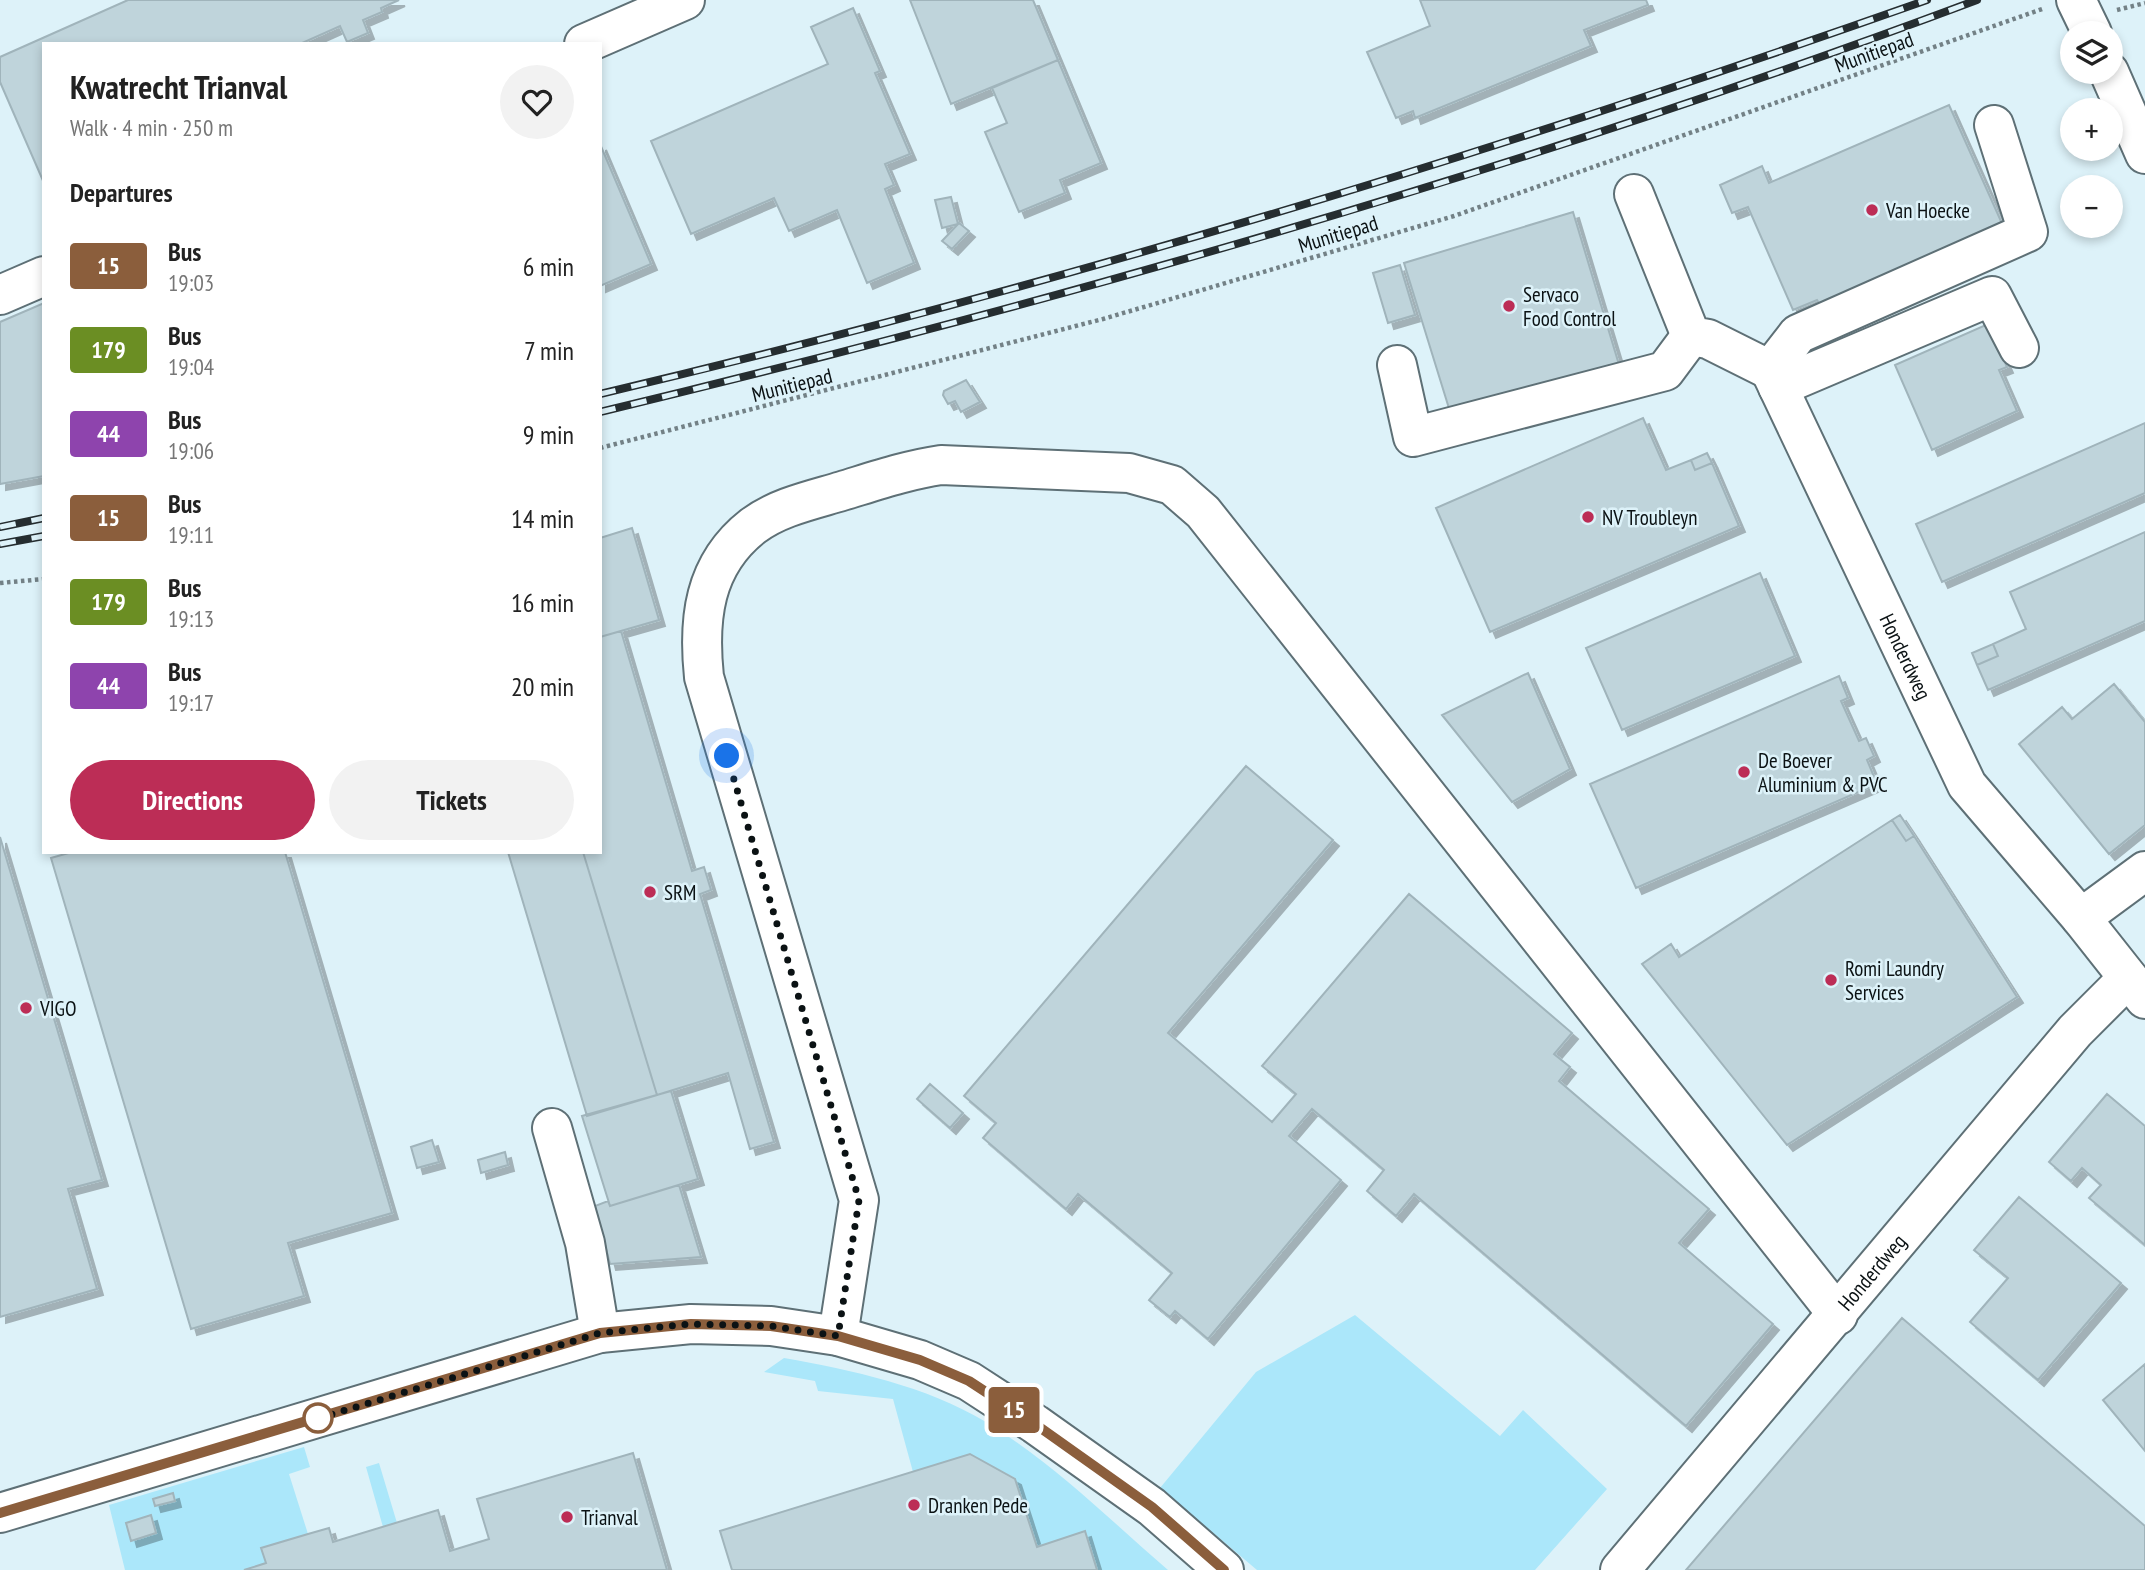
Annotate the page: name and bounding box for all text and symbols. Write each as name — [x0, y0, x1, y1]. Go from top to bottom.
map controls — [2060, 21, 2123, 238]
button: layers — [2060, 21, 2123, 84]
street label: Munitiepad — [1831, 25, 1917, 79]
text: Kwatrecht Trianval — [70, 65, 287, 108]
button: heart — [500, 65, 574, 139]
button: + — [2060, 98, 2123, 161]
text: Walk · 4 min · 250 m — [70, 113, 233, 142]
button: − — [2060, 175, 2123, 238]
text: Departures — [70, 176, 173, 209]
place label: Van Hoecke — [1885, 197, 1970, 224]
marker: Van Hoecke — [1864, 202, 1880, 218]
street label: Munitiepad — [1295, 209, 1381, 259]
text: Bus — [168, 235, 201, 268]
text: 15 — [97, 250, 120, 281]
text: 6 min — [523, 250, 574, 283]
text: 19:03 — [168, 268, 214, 297]
place label: Servaco Food Control — [1523, 281, 1616, 332]
marker: Servaco Food Control — [1501, 298, 1517, 314]
text: Bus — [168, 319, 201, 352]
text: 179 — [91, 334, 126, 365]
text: 7 min — [524, 334, 574, 367]
text: 19:04 — [168, 352, 214, 381]
street label: Munitiepad — [749, 362, 835, 408]
text: Bus — [168, 403, 201, 436]
text: 44 — [97, 418, 120, 449]
text: 9 min — [523, 418, 574, 451]
text: 19:06 — [168, 436, 214, 465]
text: Bus — [168, 487, 201, 520]
text: 15 — [97, 502, 120, 533]
text: 14 min — [511, 502, 574, 535]
place label: NV Troubleyn — [1602, 504, 1697, 531]
marker: NV Troubleyn — [1580, 509, 1596, 525]
text: 19:11 — [168, 520, 214, 549]
text: Bus — [168, 571, 201, 604]
text: 179 — [91, 586, 126, 617]
text: 16 min — [511, 586, 574, 619]
text: 19:13 — [168, 604, 214, 633]
street label: Honderdweg — [1874, 609, 1938, 704]
text: Bus — [168, 655, 201, 688]
text: 44 — [97, 670, 120, 701]
text: 20 min — [511, 670, 574, 703]
text: 19:17 — [168, 688, 214, 717]
your location — [709, 738, 744, 773]
place label: De Boever Aluminium & PVC — [1758, 747, 1888, 798]
button: Directions — [70, 760, 315, 840]
button: Tickets — [329, 760, 574, 840]
marker: De Boever Aluminium & PVC — [1736, 764, 1752, 780]
place label: SRM — [664, 879, 696, 906]
marker: SRM — [642, 884, 658, 900]
place label: Romi Laundry Services — [1845, 955, 1944, 1006]
marker: Romi Laundry Services — [1823, 972, 1839, 988]
place label: VIGO — [39, 995, 76, 1022]
marker: VIGO — [18, 1000, 34, 1016]
street label: Honderdweg — [1832, 1228, 1912, 1316]
line badge: 15 — [982, 1387, 1046, 1433]
text: 15 — [1003, 1394, 1025, 1425]
unlabelled marker — [303, 1403, 333, 1433]
place label: Dranken Pede — [928, 1492, 1028, 1519]
marker: Dranken Pede — [906, 1497, 922, 1513]
place label: Trianval — [581, 1504, 638, 1531]
marker: Trianval — [559, 1509, 575, 1525]

